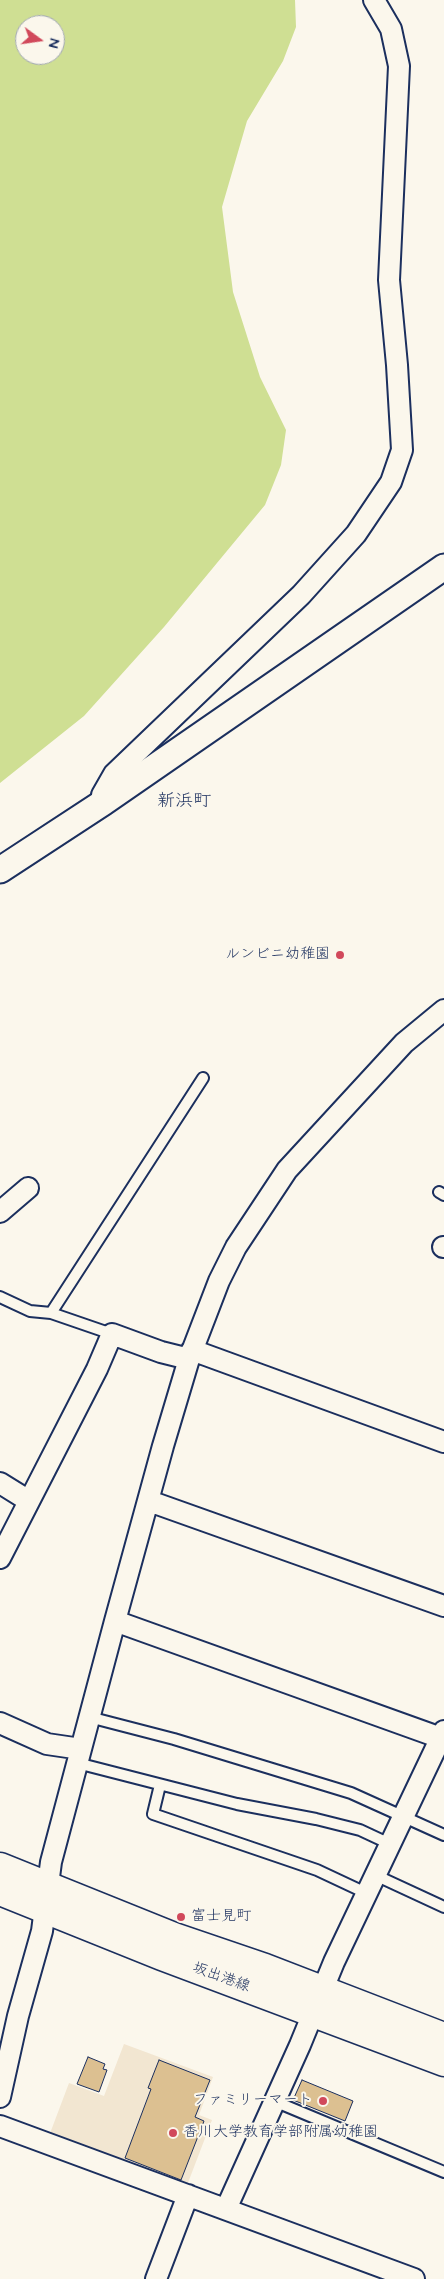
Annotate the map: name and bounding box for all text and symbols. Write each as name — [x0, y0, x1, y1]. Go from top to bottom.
north arrow — [15, 15, 65, 65]
text: N — [43, 37, 64, 50]
district label: 新浜町 — [157, 791, 211, 813]
place label: ルンビニ幼稚園 — [225, 946, 330, 964]
marker: ルンビニ幼稚園 — [334, 949, 346, 961]
place label: 富士見町 — [191, 1908, 251, 1926]
marker: 富士見町 — [175, 1911, 187, 1923]
street label: 坂出港線 — [190, 1959, 252, 1997]
place label: ファミリーマート — [193, 2092, 313, 2110]
marker: ファミリーマート — [317, 2095, 329, 2107]
place label: 香川大学教育学部附属幼稚園 — [183, 2124, 378, 2142]
marker: 香川大学教育学部附属幼稚園 — [167, 2127, 179, 2139]

